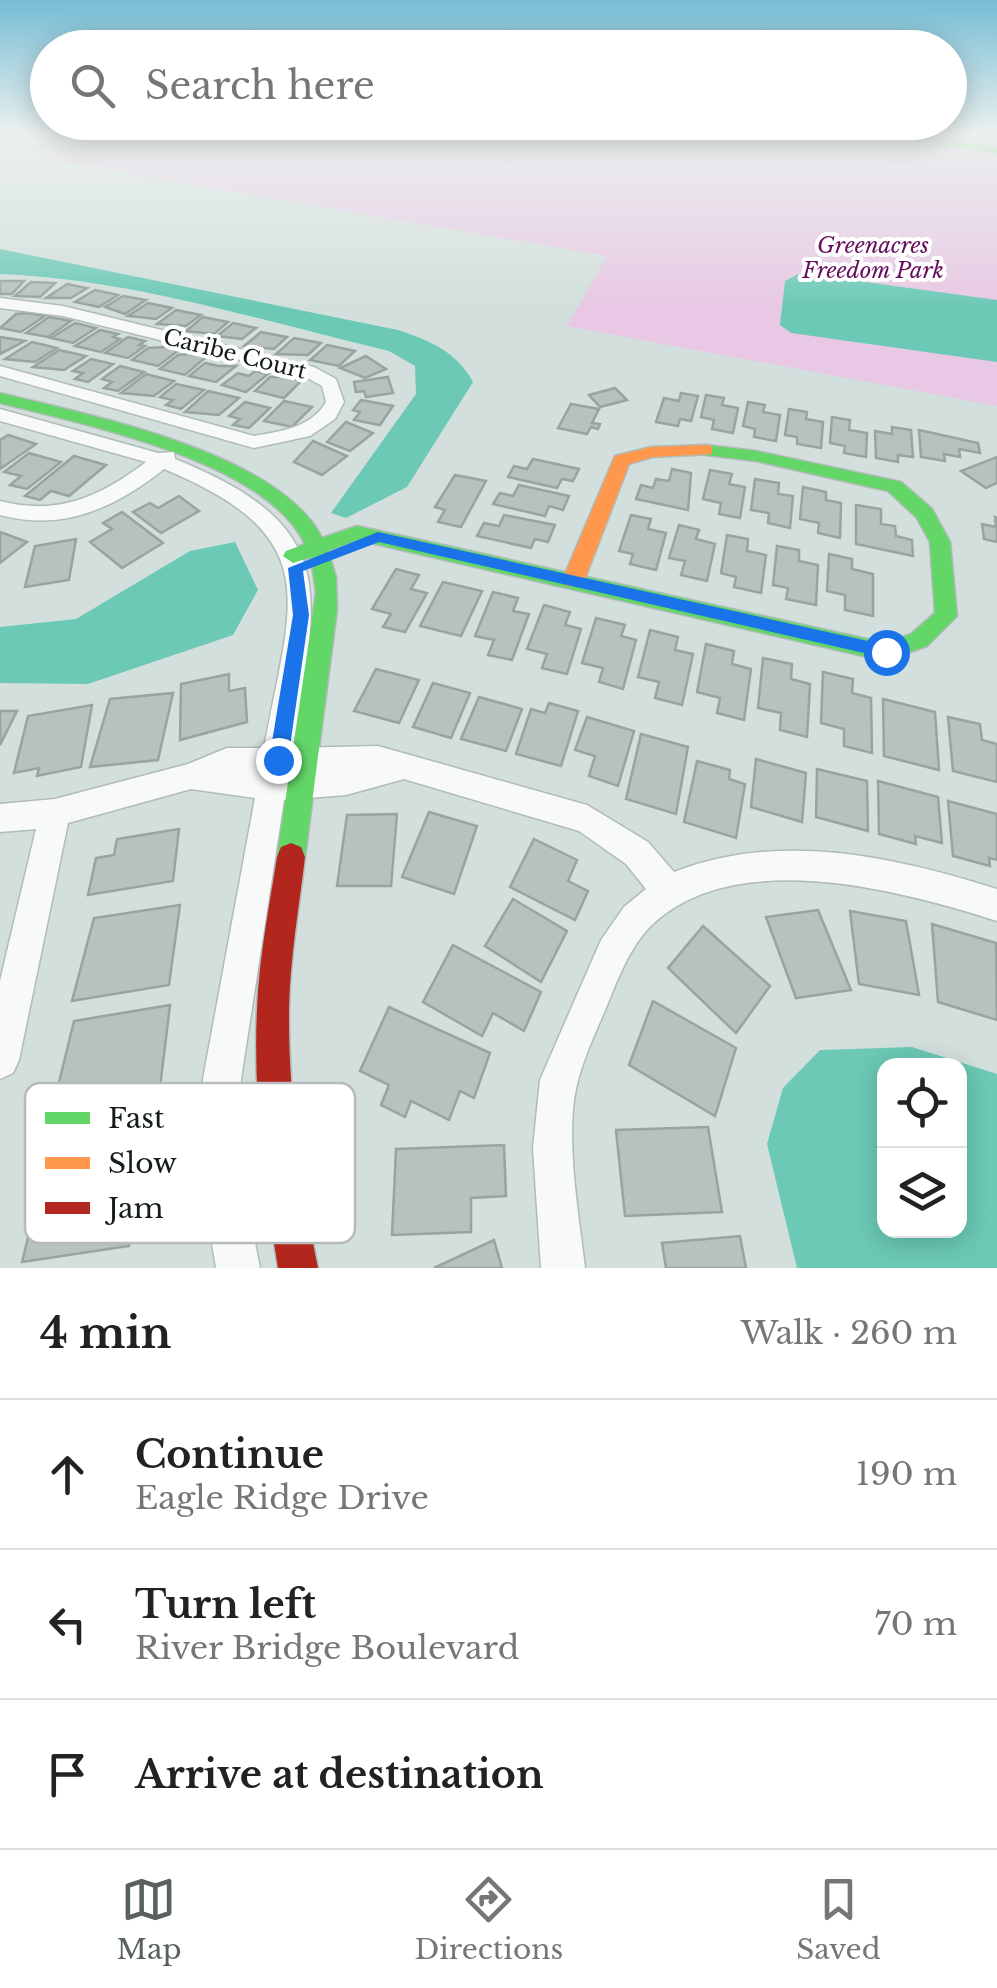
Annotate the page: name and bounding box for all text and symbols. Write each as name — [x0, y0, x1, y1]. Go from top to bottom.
search box — [30, 30, 967, 140]
icon: search — [65, 58, 120, 113]
text: Search here — [145, 62, 375, 109]
park label: Greenacres Freedom Park — [801, 232, 944, 284]
street label: Caribe Court — [161, 323, 310, 385]
route start — [864, 630, 910, 676]
route end — [256, 738, 302, 784]
map controls — [877, 1058, 967, 1238]
button: locate — [877, 1058, 967, 1148]
legend — [25, 1083, 355, 1243]
text: Fast — [108, 1101, 165, 1136]
text: Slow — [108, 1146, 177, 1181]
button: layers — [877, 1148, 967, 1238]
text: Jam — [104, 1191, 164, 1226]
text: 4 min — [40, 1307, 171, 1359]
text: Walk · 260 m — [741, 1313, 957, 1353]
text: Continue — [135, 1431, 324, 1478]
icon: ahead — [40, 1447, 95, 1502]
text: 190 m — [856, 1454, 957, 1494]
text: Eagle Ridge Drive — [135, 1478, 429, 1518]
text: Turn left — [135, 1581, 316, 1628]
icon: left — [40, 1597, 95, 1652]
text: 70 m — [875, 1604, 957, 1644]
text: River Bridge Boulevard — [135, 1628, 519, 1668]
icon: arrive — [40, 1747, 95, 1802]
text: Arrive at destination — [135, 1751, 544, 1798]
tab: Map — [116, 1872, 181, 1967]
tab: Directions — [414, 1872, 563, 1967]
tab: Saved — [796, 1872, 881, 1967]

